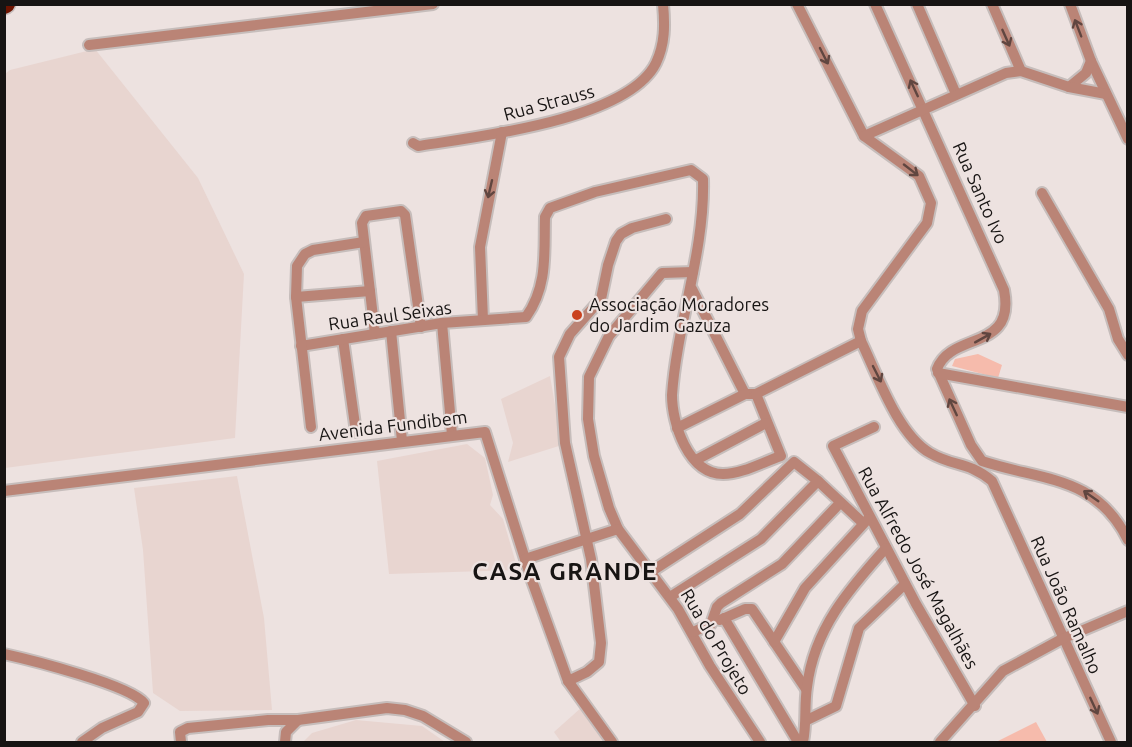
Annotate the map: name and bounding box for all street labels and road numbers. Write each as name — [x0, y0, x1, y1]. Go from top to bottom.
street label: Rua Strauss — [501, 80, 597, 124]
street label: Rua Santo Ivo — [950, 139, 1012, 247]
street label: Rua Raul Seixas — [327, 296, 453, 334]
street label: Avenida Fundibem — [318, 406, 468, 444]
street label: Rua Alfredo José Magalhães — [855, 463, 983, 672]
street label: Rua João Ramalho — [1027, 533, 1106, 677]
street label: Rua do Projeto — [677, 585, 756, 698]

